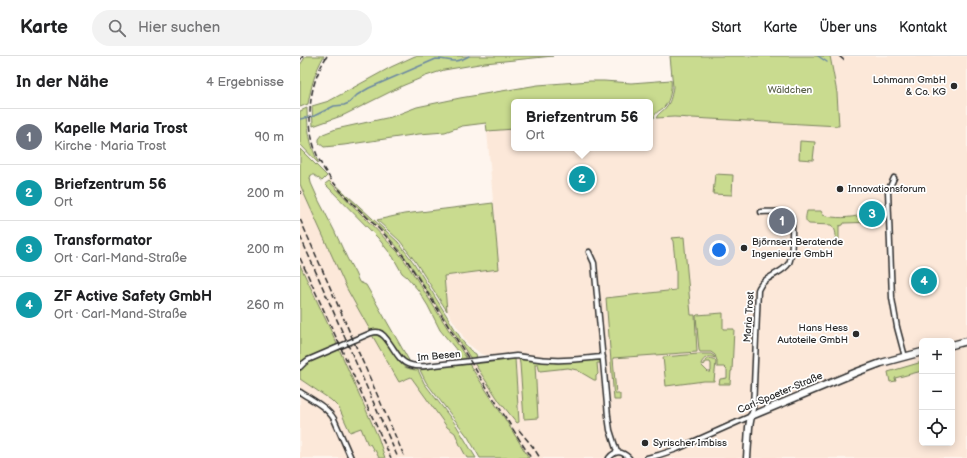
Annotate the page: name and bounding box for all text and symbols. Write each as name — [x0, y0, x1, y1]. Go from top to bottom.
search box — [92, 10, 372, 46]
text: Karte — [20, 16, 68, 39]
icon: search — [106, 17, 128, 39]
text: Hier suchen — [138, 18, 220, 37]
text: Start — [711, 19, 741, 36]
text: Karte — [763, 19, 797, 36]
text: Über uns — [819, 19, 877, 36]
text: Kontakt — [899, 19, 947, 36]
text: In der Nähe — [16, 72, 109, 92]
text: 4 Ergebnisse — [206, 74, 284, 90]
place label: Lohmann GmbH & Co. KG — [873, 74, 946, 98]
marker: Lohmann GmbH & Co. KG — [949, 81, 959, 91]
park label: Wäldchen — [768, 84, 813, 96]
popup — [511, 99, 653, 151]
text: Briefzentrum 56 — [526, 108, 638, 127]
text: Kapelle Maria Trost — [54, 119, 188, 138]
text: Ort — [526, 127, 544, 143]
text: 1 — [26, 129, 32, 145]
text: 90 m — [255, 129, 284, 145]
text: Kirche · Maria Trost — [54, 138, 166, 154]
pin: 2 — [569, 164, 595, 194]
text: Briefzentrum 56 — [54, 175, 166, 194]
place label: Innovationsforum — [848, 183, 926, 195]
marker: Innovationsforum — [835, 184, 845, 194]
text: 2 — [25, 185, 33, 201]
text: 200 m — [247, 185, 284, 201]
text: Ort — [54, 194, 73, 210]
pin: 3 — [859, 199, 885, 229]
pin: 1 — [769, 206, 795, 236]
text: Transformator — [54, 231, 152, 250]
place label: Björnsen Beratende Ingenieure GmbH — [752, 236, 843, 260]
your location — [709, 240, 729, 260]
text: 3 — [25, 241, 33, 257]
text: 200 m — [247, 241, 284, 257]
marker: Björnsen Beratende Ingenieure GmbH — [739, 243, 749, 253]
text: Ort · Carl-Mand-Straße — [54, 250, 187, 266]
pin: 4 — [911, 266, 937, 296]
text: ZF Active Safety GmbH — [54, 287, 212, 306]
street label: Maria Trost — [741, 291, 757, 343]
text: 4 — [25, 297, 33, 313]
text: 260 m — [246, 297, 284, 313]
text: Ort · Carl-Mand-Straße — [54, 306, 187, 322]
place label: Hans Hess Autoteile GmbH — [777, 322, 848, 346]
marker: Hans Hess Autoteile GmbH — [851, 329, 861, 339]
map controls — [919, 338, 955, 446]
button: + — [919, 338, 955, 374]
street label: Im Besen — [417, 348, 461, 364]
street label: Carl-Spaeter-Straße — [736, 370, 824, 416]
button: − — [919, 374, 955, 410]
button: locate — [919, 410, 955, 446]
place label: Syrischer Imbiss — [653, 437, 727, 449]
marker: Syrischer Imbiss — [640, 438, 650, 448]

